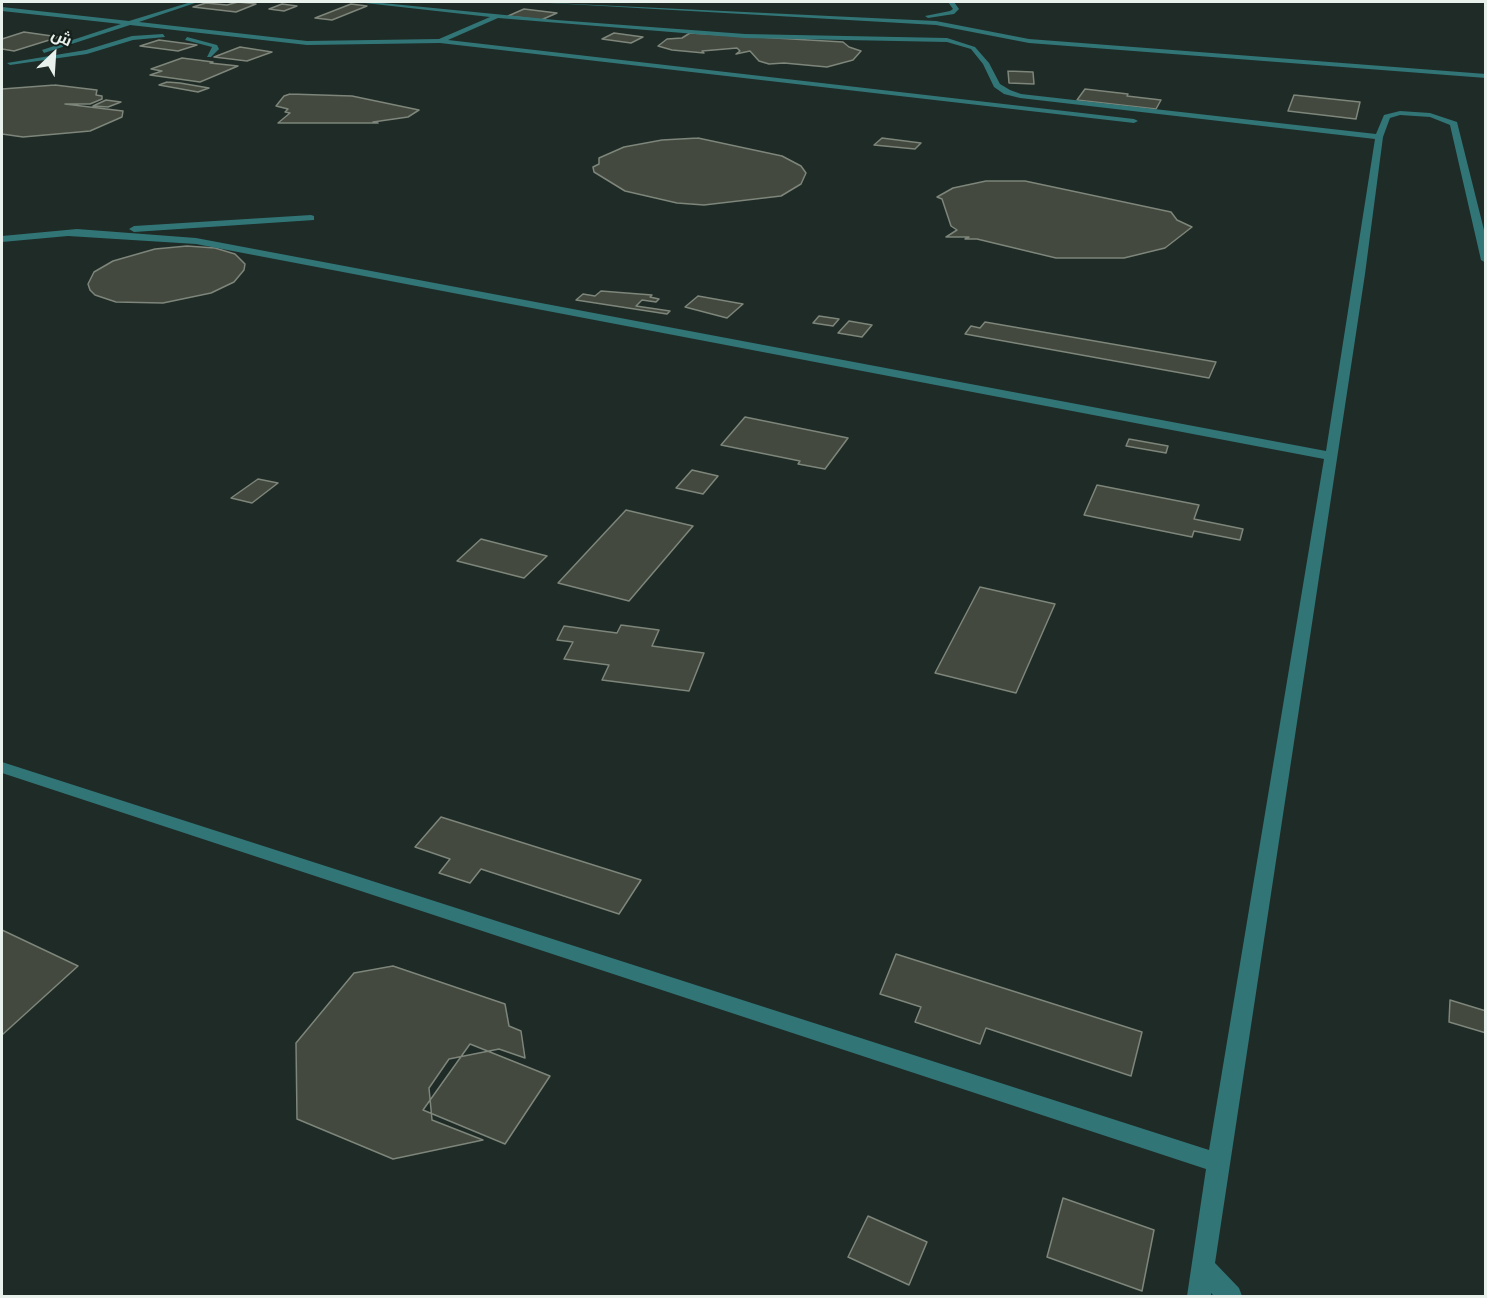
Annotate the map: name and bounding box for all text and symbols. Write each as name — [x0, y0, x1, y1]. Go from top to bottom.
north arrow — [24, 24, 84, 84]
text: ش — [48, 24, 75, 50]

